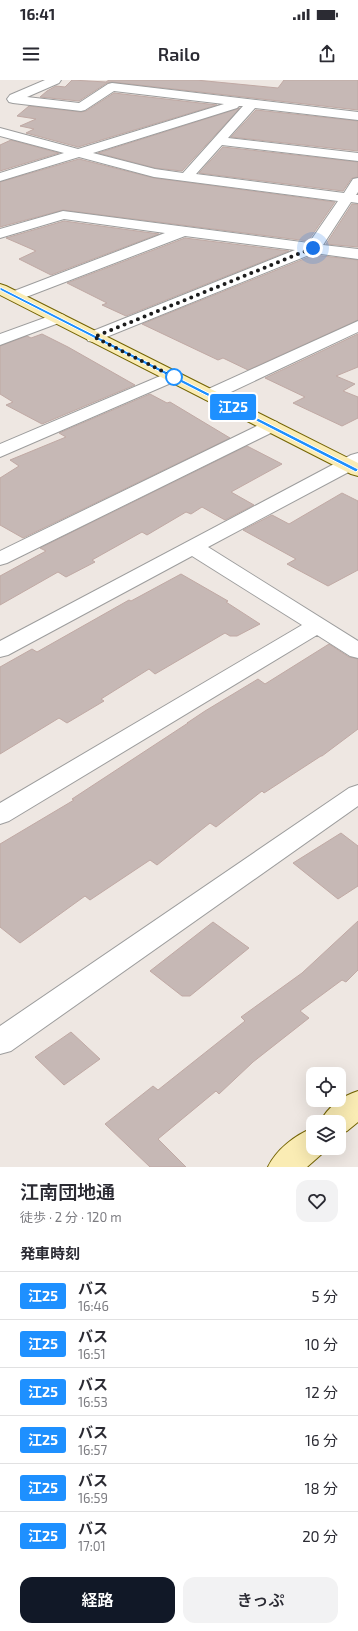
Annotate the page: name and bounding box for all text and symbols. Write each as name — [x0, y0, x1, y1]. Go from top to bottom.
text: 16:41 — [20, 5, 55, 23]
icon: menu — [20, 43, 42, 65]
text: Railo — [158, 43, 200, 65]
icon: share — [316, 43, 338, 65]
your location — [303, 238, 323, 258]
unlabelled marker — [165, 368, 183, 386]
line badge: 江25 — [210, 394, 256, 420]
text: 江25 — [218, 398, 248, 415]
map controls — [306, 1067, 346, 1155]
button: locate — [306, 1067, 346, 1107]
button: layers — [306, 1115, 346, 1155]
text: 江南団地通 — [20, 1180, 115, 1203]
button: heart — [296, 1180, 338, 1222]
text: 徒歩 · 2 分 · 120 m — [20, 1209, 122, 1225]
text: 発車時刻 — [20, 1244, 80, 1262]
text: バス — [78, 1279, 108, 1297]
text: 江25 — [28, 1287, 58, 1304]
text: 5 分 — [312, 1287, 338, 1305]
text: 16:46 — [78, 1298, 109, 1314]
text: バス — [78, 1327, 108, 1345]
text: 江25 — [28, 1335, 58, 1352]
text: 10 分 — [305, 1335, 338, 1353]
text: 16:51 — [78, 1346, 106, 1362]
text: バス — [78, 1375, 108, 1393]
text: 江25 — [28, 1383, 58, 1400]
text: 12 分 — [305, 1383, 338, 1401]
text: 16:53 — [78, 1394, 108, 1410]
text: バス — [78, 1423, 108, 1441]
text: 江25 — [28, 1431, 58, 1448]
text: 16 分 — [305, 1431, 338, 1449]
text: 16:57 — [78, 1442, 107, 1458]
text: バス — [78, 1471, 108, 1489]
text: 江25 — [28, 1479, 58, 1496]
text: 18 分 — [305, 1479, 338, 1497]
text: 16:59 — [78, 1490, 108, 1506]
text: バス — [78, 1519, 108, 1537]
text: 江25 — [28, 1527, 58, 1544]
text: 20 分 — [302, 1527, 338, 1545]
text: 17:01 — [78, 1538, 106, 1554]
button: 経路 — [20, 1577, 175, 1623]
button: きっぷ — [183, 1577, 338, 1623]

